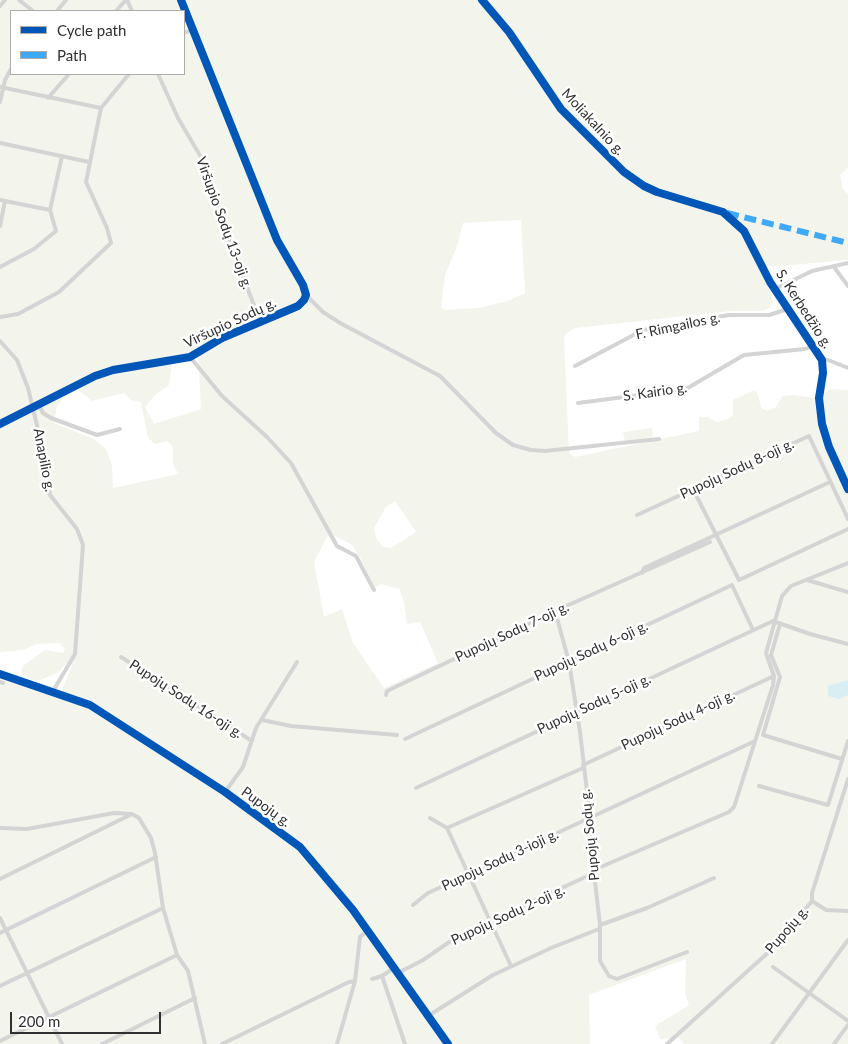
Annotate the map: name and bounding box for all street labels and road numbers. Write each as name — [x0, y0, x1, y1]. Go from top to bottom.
street label: Moliakalnio g. — [558, 85, 628, 159]
street label: Viršupio Sodų 13-oji g. — [192, 155, 256, 291]
street label: S. Kerbedžio g. — [772, 266, 836, 352]
street label: Viršupio Sodų g. — [181, 294, 279, 352]
street label: F. Rimgailos g. — [634, 309, 722, 343]
street label: S. Kairio g. — [622, 379, 688, 405]
street label: Anapilio g. — [30, 427, 58, 493]
street label: Pupojų Sodų 8-oji g. — [677, 435, 797, 503]
street label: Pupojų Sodų 7-oji g. — [452, 598, 572, 666]
street label: Pupojų Sodų 6-oji g. — [531, 617, 651, 685]
street label: Pupojų Sodų 16-oji g. — [126, 656, 246, 742]
street label: Pupojų Sodų 5-oji g. — [534, 670, 654, 738]
street label: Pupojų Sodų 4-oji g. — [618, 686, 738, 754]
street label: Pupojų g. — [238, 783, 294, 831]
street label: Pupojų Sodų g. — [577, 788, 603, 882]
street label: Pupojų Sodų 3-ioji g. — [439, 826, 561, 894]
street label: Pupojų Sodų 2-oji g. — [448, 881, 568, 949]
street label: Pupojų g. — [762, 903, 812, 957]

